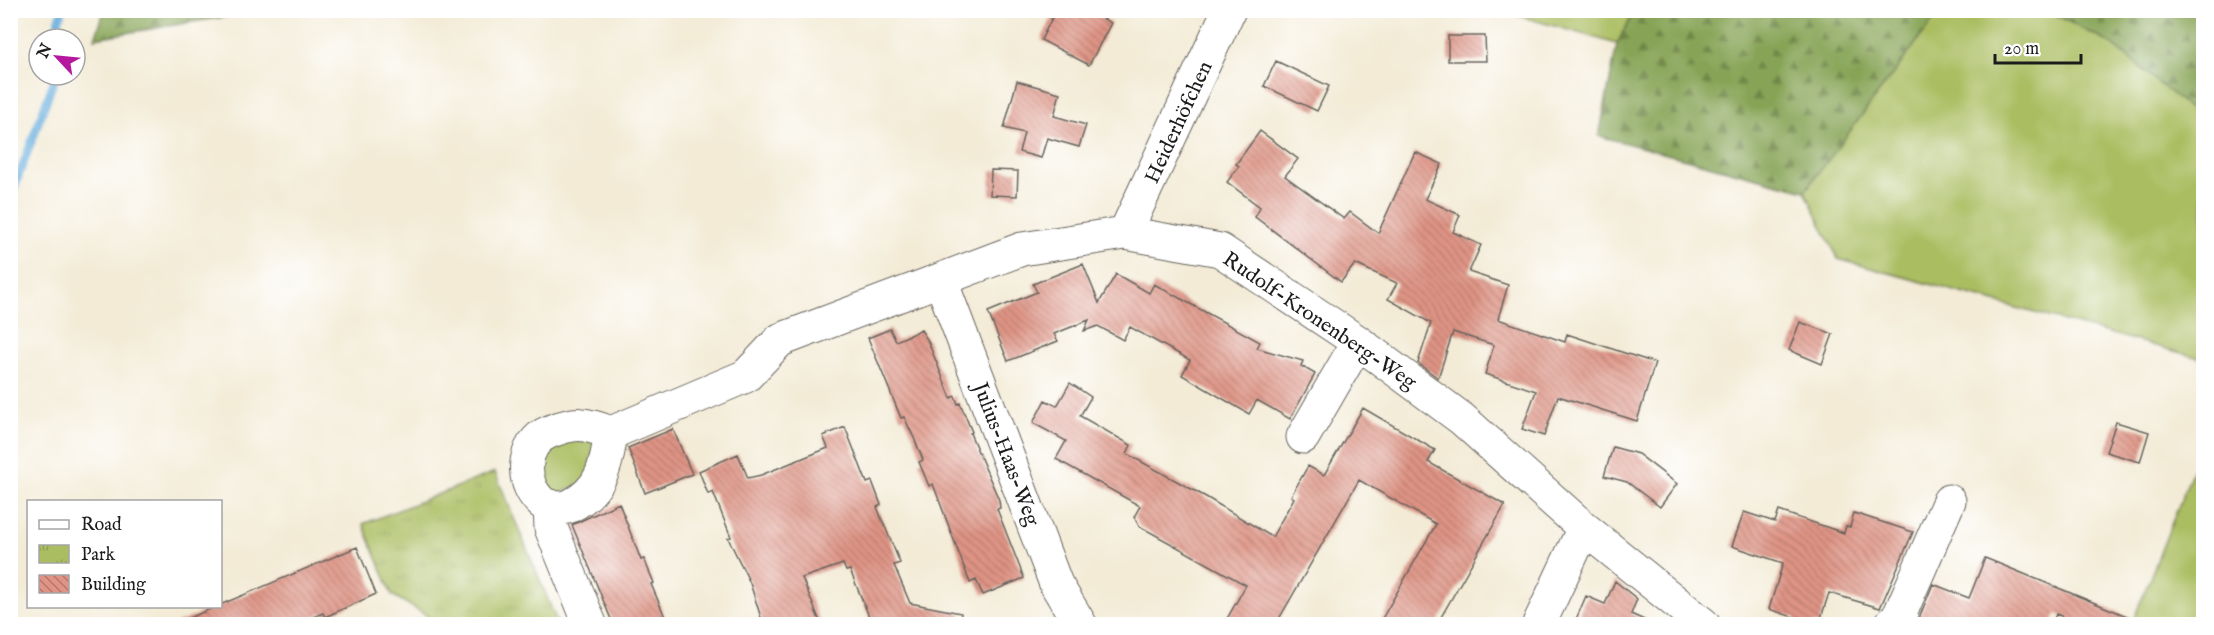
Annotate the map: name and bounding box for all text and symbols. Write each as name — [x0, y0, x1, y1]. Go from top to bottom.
north arrow — [27, 27, 87, 87]
scale bar — [1995, 27, 2080, 65]
text: 20 m — [2004, 38, 2039, 61]
text: N — [33, 41, 57, 63]
street label: Heiderhöfchen — [1139, 57, 1220, 188]
street label: Rudolf-Kronenberg-Weg — [1217, 246, 1422, 397]
street label: Julius-Haas-Weg — [965, 377, 1046, 531]
legend — [27, 500, 222, 608]
text: Road — [81, 514, 122, 537]
text: Park — [81, 544, 116, 567]
text: Building — [81, 574, 146, 597]

